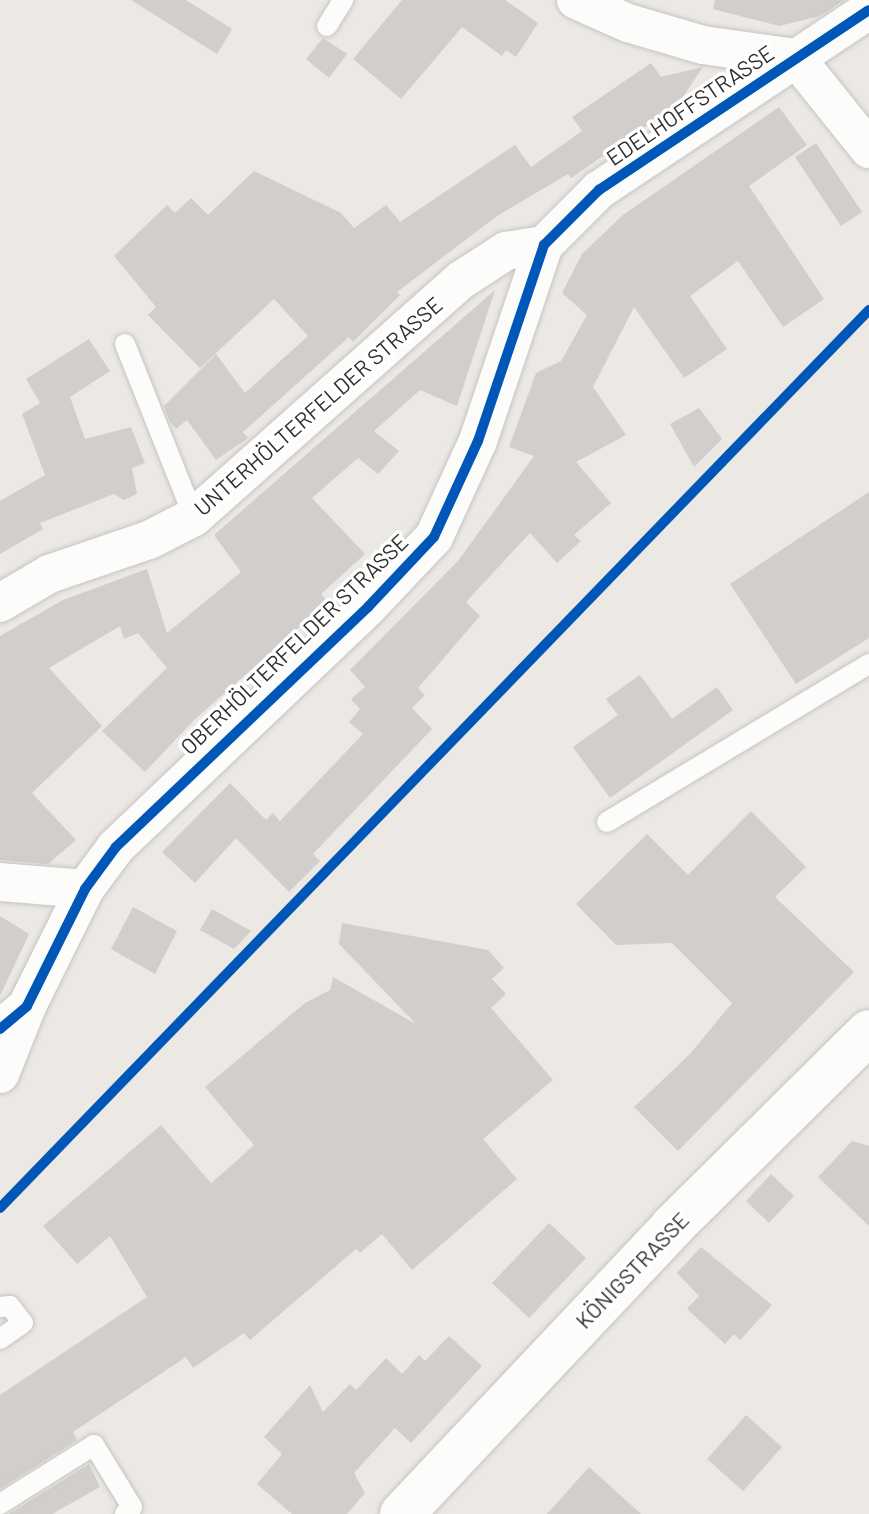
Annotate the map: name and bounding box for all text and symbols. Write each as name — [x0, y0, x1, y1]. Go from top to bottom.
street label: EDELHOFFSTRASSE — [601, 39, 779, 171]
street label: UNTERHÖLTERFELDER STRASSE — [189, 291, 447, 521]
street label: OBERHÖLTERFELDER STRASSE — [175, 528, 413, 760]
street label: KÖNIGSTRASSE — [570, 1206, 694, 1334]

